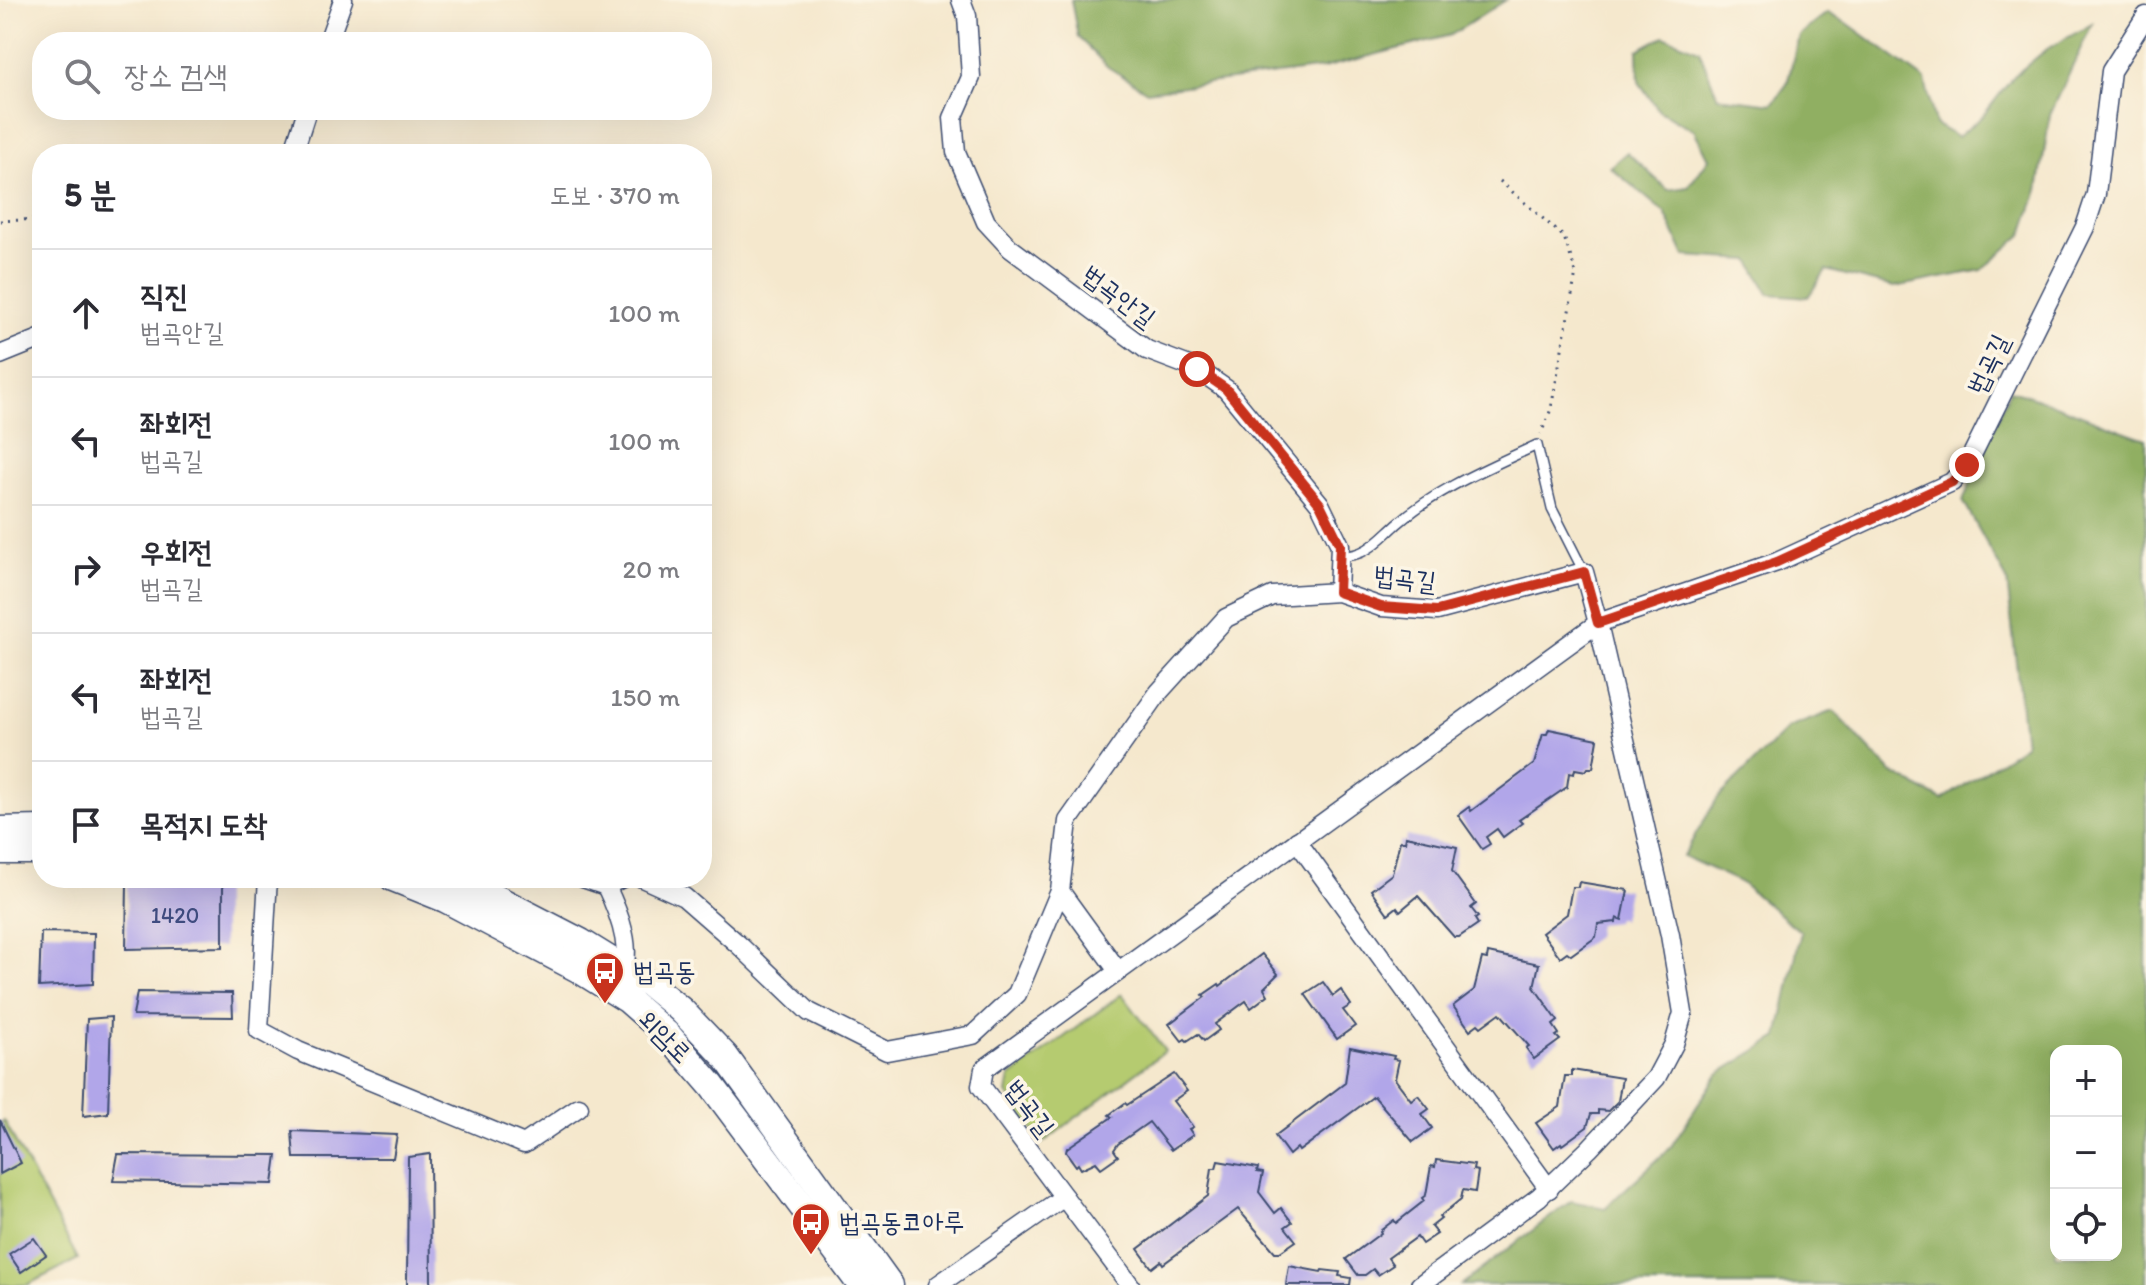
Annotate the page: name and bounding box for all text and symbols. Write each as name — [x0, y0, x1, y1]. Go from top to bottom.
search box — [32, 32, 712, 120]
icon: search — [60, 54, 104, 98]
text: 장소 검색 — [124, 57, 227, 94]
text: 5 분 — [64, 174, 117, 215]
text: 도보 · 370 m — [549, 179, 680, 211]
street label: 법곡안길 — [1076, 258, 1162, 334]
text: 직진 — [140, 277, 188, 314]
icon: ahead — [64, 291, 108, 335]
text: 100 m — [608, 297, 680, 329]
text: 법곡안길 — [140, 316, 224, 348]
street label: 법곡길 — [1960, 329, 2016, 399]
route start — [1179, 351, 1215, 387]
text: 좌회전 — [140, 405, 212, 442]
icon: left — [64, 419, 108, 463]
text: 100 m — [608, 425, 680, 457]
text: 법곡길 — [140, 444, 203, 476]
route end — [1949, 447, 1985, 483]
text: 우회전 — [140, 533, 212, 570]
icon: right — [64, 547, 108, 591]
text: 20 m — [623, 553, 680, 585]
street label: 법곡길 — [1372, 558, 1438, 598]
text: 법곡길 — [140, 572, 203, 604]
text: 좌회전 — [140, 661, 212, 698]
icon: left — [64, 675, 108, 719]
text: 150 m — [611, 681, 680, 713]
text: 법곡길 — [140, 700, 203, 732]
icon: arrive — [64, 803, 108, 847]
text: 목적지 도착 — [140, 806, 267, 843]
house number: 1420 — [151, 902, 199, 929]
bus stop icon: 법곡동 — [584, 950, 626, 1005]
place label: 법곡동 — [633, 955, 696, 987]
street label: 외암로 — [631, 1002, 699, 1070]
map controls — [2050, 1045, 2122, 1261]
button: + — [2050, 1045, 2122, 1117]
street label: 법곡길 — [998, 1073, 1062, 1143]
button: − — [2050, 1117, 2122, 1189]
button: locate — [2050, 1189, 2122, 1261]
bus stop icon: 법곡동코아루 — [790, 1201, 832, 1256]
place label: 법곡동코아루 — [839, 1206, 965, 1238]

